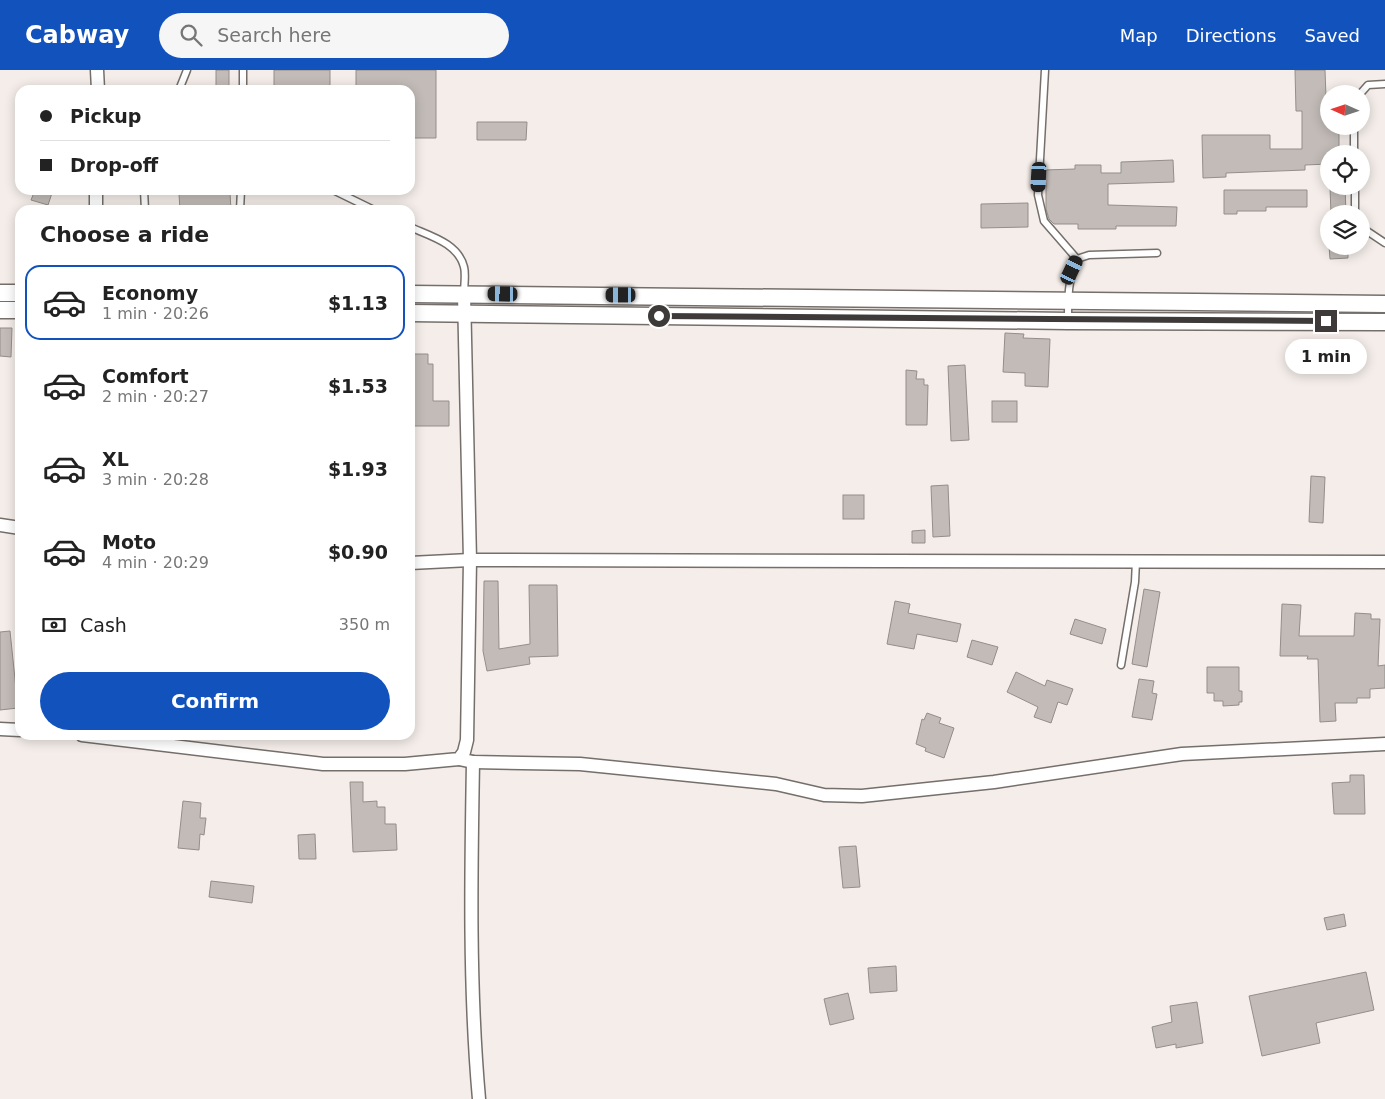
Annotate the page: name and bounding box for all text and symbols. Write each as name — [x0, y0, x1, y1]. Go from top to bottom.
search box — [159, 13, 509, 58]
text: Cabway — [25, 21, 129, 49]
icon: search — [177, 21, 205, 49]
text: Search here — [217, 24, 331, 46]
text: Map — [1120, 25, 1158, 46]
text: Directions — [1186, 25, 1276, 46]
text: Saved — [1304, 25, 1360, 46]
north arrow — [1320, 85, 1370, 135]
map controls — [1320, 85, 1370, 255]
text: Pickup — [70, 105, 141, 127]
button: locate — [1320, 145, 1370, 195]
text: Drop-off — [70, 154, 158, 176]
car — [1030, 162, 1047, 192]
button: layers — [1320, 205, 1370, 255]
text: Choose a ride — [40, 222, 209, 247]
car — [1058, 253, 1085, 287]
icon: car — [42, 280, 87, 325]
text: Economy — [102, 282, 198, 304]
car — [487, 286, 518, 302]
car — [606, 288, 636, 303]
text: $1.13 — [328, 292, 388, 314]
text: 1 min · 20:26 — [102, 304, 209, 323]
route start — [648, 305, 670, 327]
route end — [1315, 310, 1337, 332]
callout: 1 min — [1285, 338, 1367, 374]
text: 1 min — [1301, 347, 1351, 366]
icon: car — [42, 363, 87, 408]
text: Comfort — [102, 365, 189, 387]
text: $1.53 — [328, 375, 388, 397]
text: 2 min · 20:27 — [102, 387, 209, 406]
icon: car — [42, 446, 87, 491]
text: XL — [102, 448, 129, 470]
text: $1.93 — [328, 458, 388, 480]
text: 3 min · 20:28 — [102, 470, 209, 489]
icon: car — [42, 529, 87, 574]
text: Moto — [102, 531, 156, 553]
text: $0.90 — [328, 541, 388, 563]
text: 4 min · 20:29 — [102, 553, 209, 572]
icon: cash — [40, 611, 68, 639]
text: Cash — [80, 614, 127, 636]
text: 350 m — [339, 615, 390, 634]
button: Confirm — [40, 672, 390, 730]

